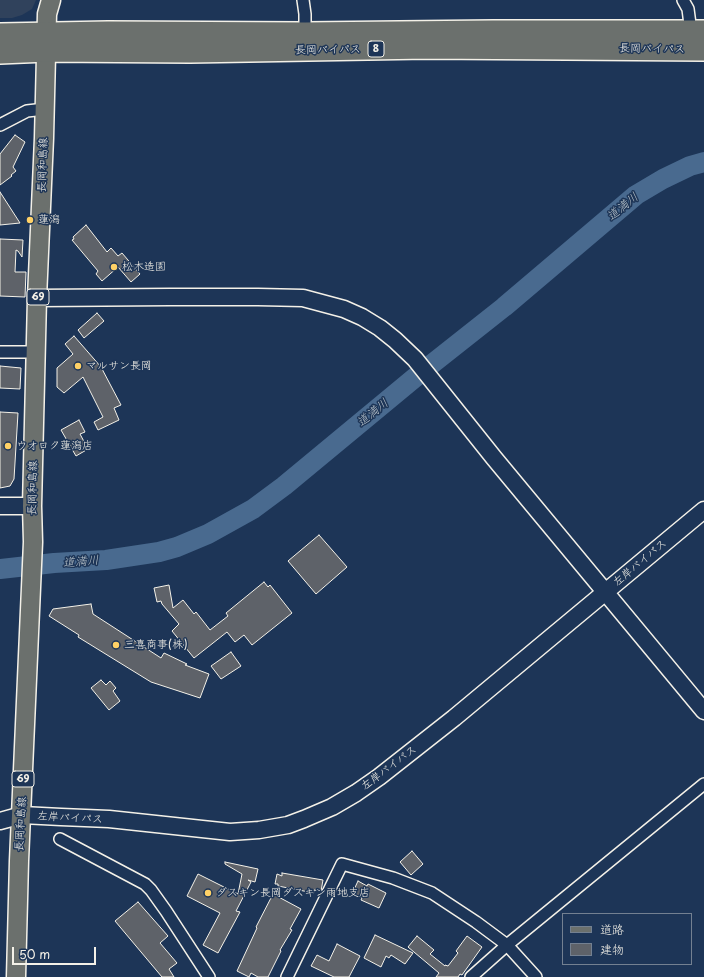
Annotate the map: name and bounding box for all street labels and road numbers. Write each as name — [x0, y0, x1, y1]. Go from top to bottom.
road number: 8 — [368, 41, 384, 57]
street label: 長岡バイパス — [619, 42, 685, 56]
street label: 長岡バイパス — [295, 43, 361, 57]
street label: 長岡和島線 — [35, 137, 51, 193]
road number: 69 — [27, 289, 49, 305]
street label: 長岡和島線 — [26, 460, 40, 516]
street label: 左岸バイパス — [610, 537, 670, 589]
street label: 左岸バイパス — [359, 743, 419, 793]
road number: 69 — [12, 771, 34, 787]
street label: 長岡和島線 — [13, 796, 29, 852]
street label: 左岸バイパス — [37, 810, 103, 826]

